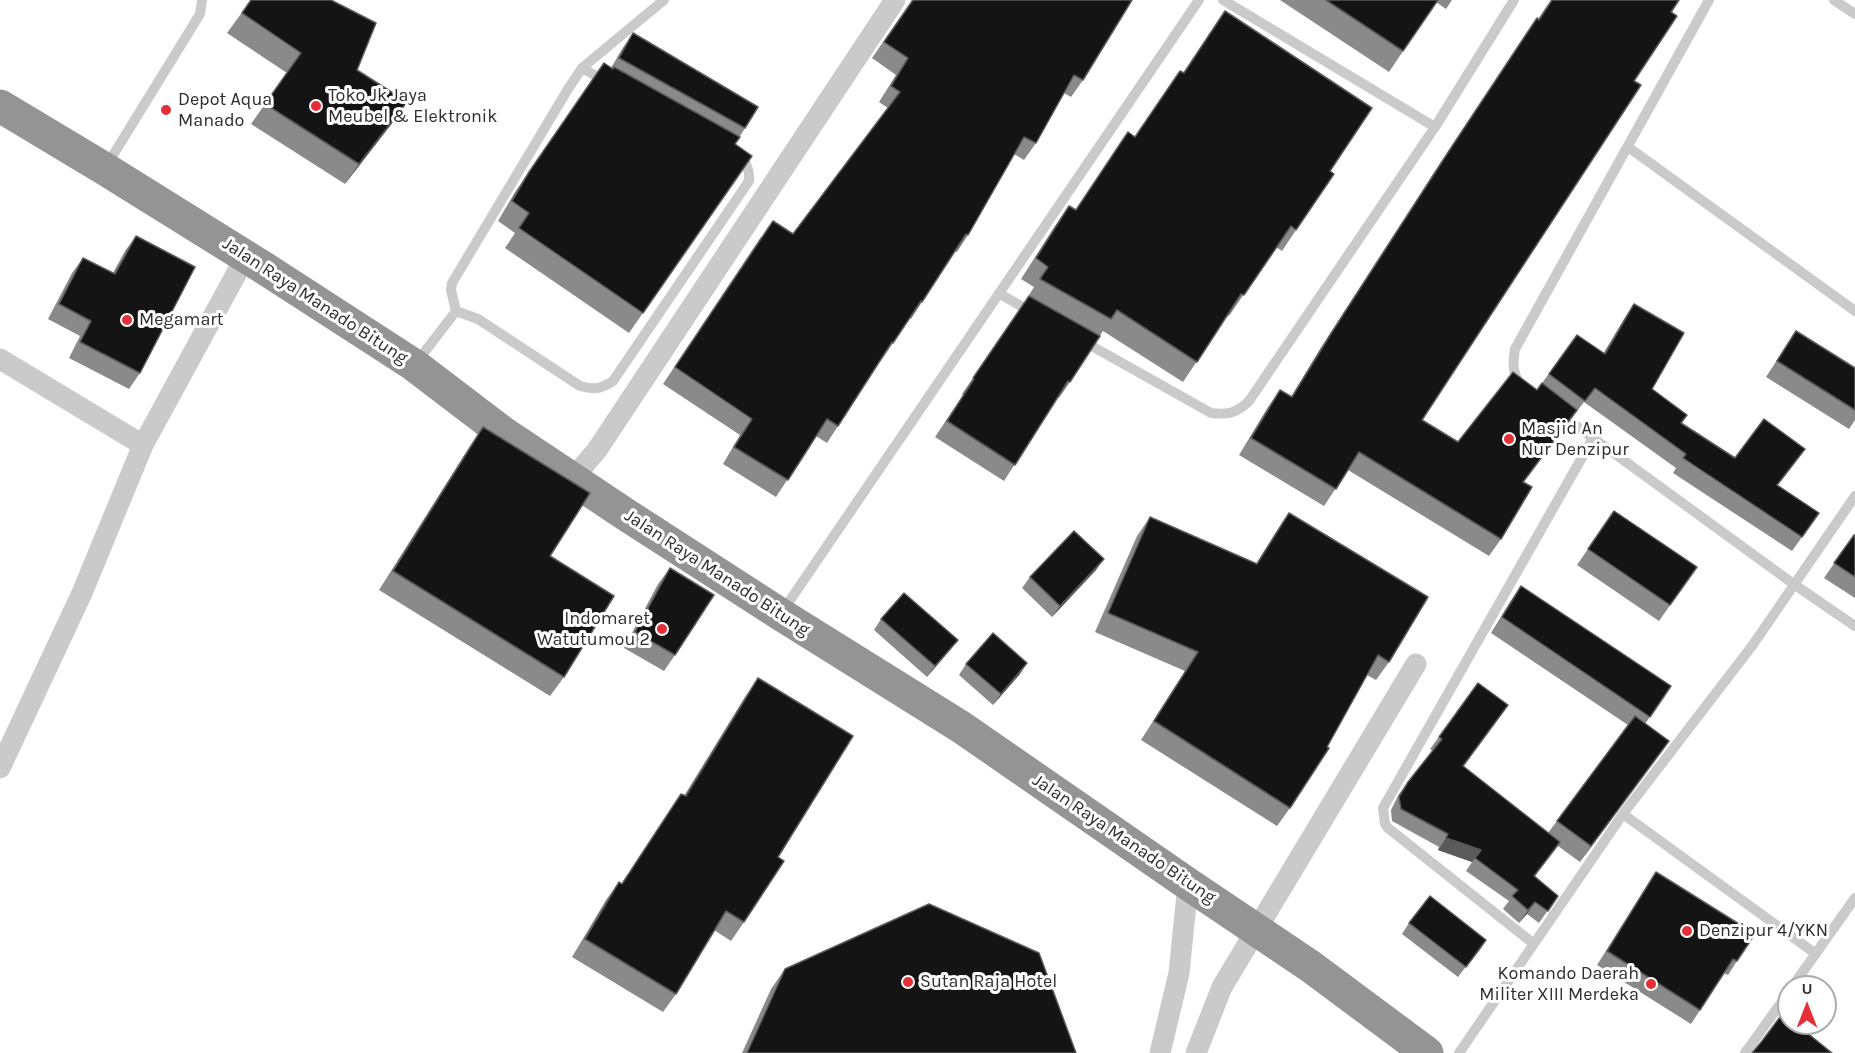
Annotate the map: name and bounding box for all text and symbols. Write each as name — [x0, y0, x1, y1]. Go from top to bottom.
place label: Toko Jk Jaya Meubel & Elektronik — [328, 85, 497, 128]
place label: Depot Aqua Manado — [178, 89, 272, 132]
marker: Toko Jk Jaya Meubel & Elektronik — [309, 99, 323, 113]
marker: Depot Aqua Manado — [159, 103, 173, 117]
street label: Jalan Raya Manado Bitung — [218, 233, 412, 369]
place label: Megamart — [139, 309, 224, 331]
marker: Megamart — [120, 313, 134, 327]
place label: Masjid An Nur Denzipur — [1521, 418, 1629, 460]
marker: Masjid An Nur Denzipur — [1502, 432, 1516, 446]
street label: Jalan Raya Manado Bitung — [620, 505, 814, 641]
place label: Indomaret Watutumou 2 — [537, 608, 650, 650]
marker: Indomaret Watutumou 2 — [655, 622, 669, 636]
street label: Jalan Raya Manado Bitung — [1028, 769, 1220, 909]
place label: Denzipur 4/YKN — [1699, 920, 1828, 942]
marker: Denzipur 4/YKN — [1680, 924, 1694, 938]
place label: Komando Daerah Militer XIII Merdeka — [1479, 963, 1639, 1006]
place label: Sutan Raja Hotel — [920, 971, 1057, 993]
marker: Sutan Raja Hotel — [901, 975, 915, 989]
north arrow — [1777, 975, 1837, 1035]
marker: Komando Daerah Militer XIII Merdeka — [1644, 977, 1658, 991]
text: U — [1801, 979, 1813, 998]

